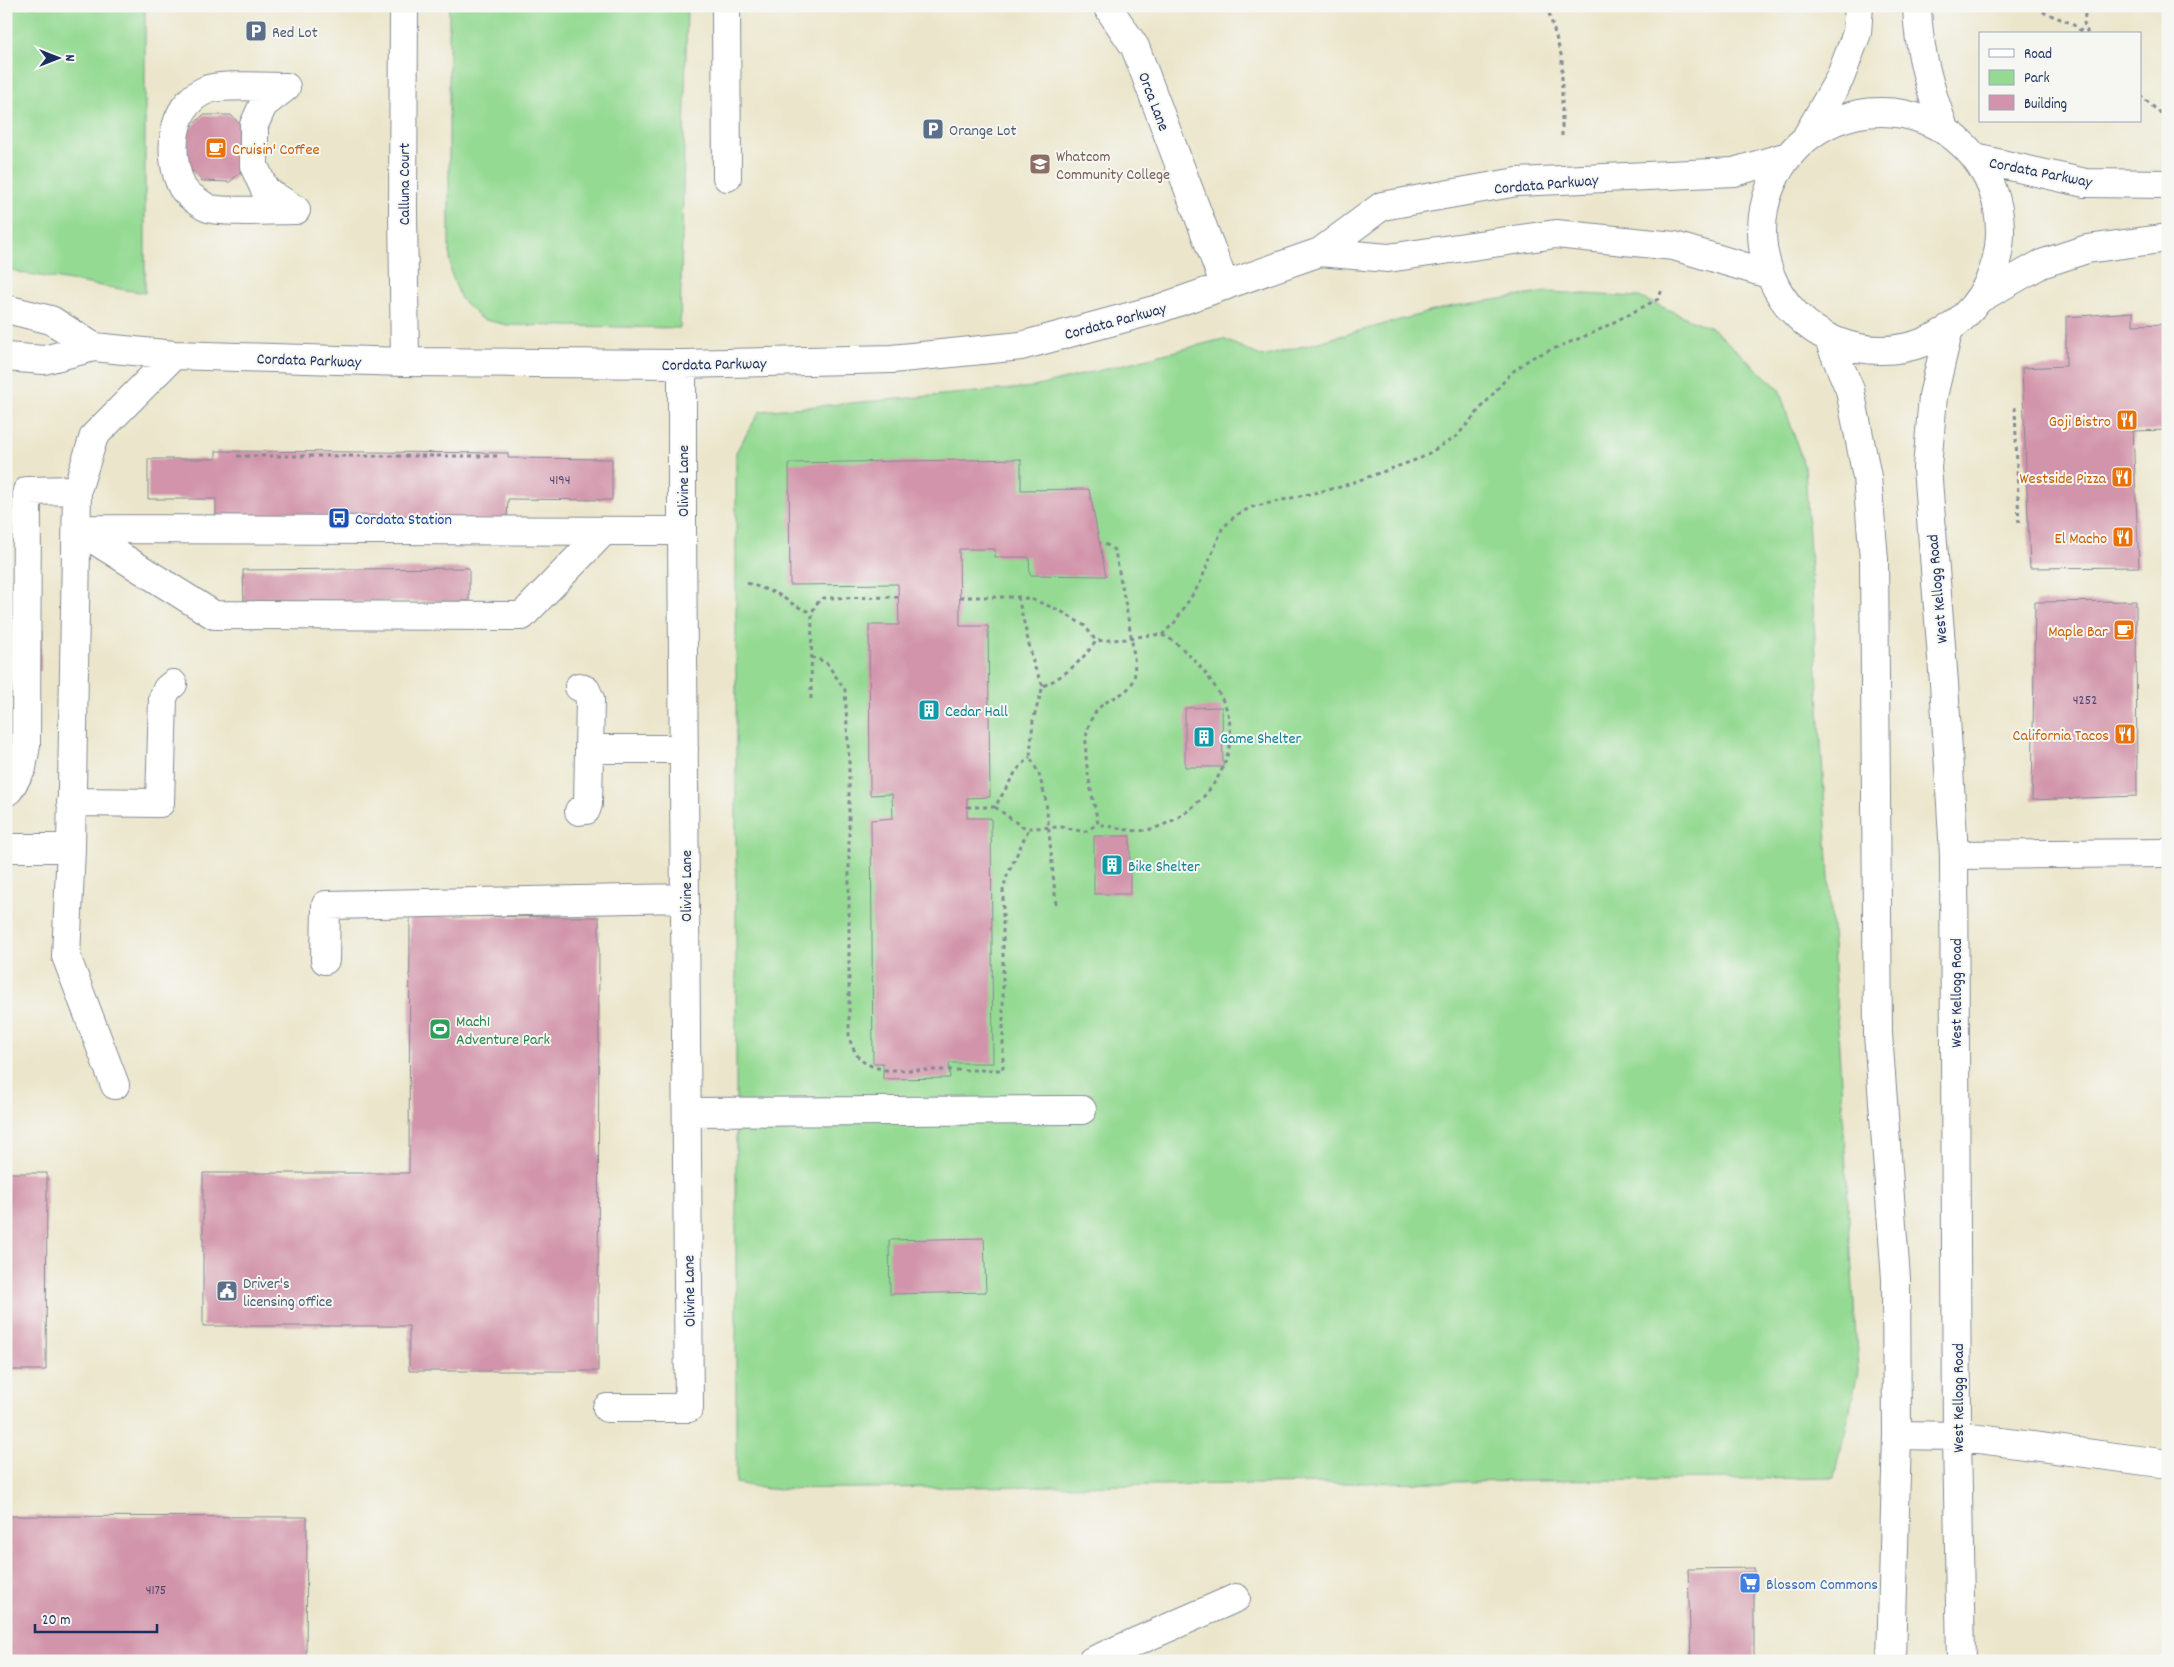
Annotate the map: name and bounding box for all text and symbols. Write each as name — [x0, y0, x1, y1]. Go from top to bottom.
parking icon: Red Lot — [244, 19, 268, 43]
place label: Red Lot — [272, 22, 318, 45]
north arrow — [32, 32, 82, 82]
legend — [1979, 32, 2142, 122]
text: Road — [2024, 44, 2052, 66]
text: N — [59, 55, 79, 62]
text: Park — [2024, 68, 2050, 90]
street label: Orca Lane — [1131, 69, 1174, 135]
text: Building — [2024, 94, 2067, 116]
parking icon: Orange Lot — [921, 117, 945, 141]
place label: Orange Lot — [949, 120, 1016, 143]
cafe icon: Cruisin' Coffee — [204, 136, 228, 160]
place label: Cruisin' Coffee — [232, 139, 319, 162]
street label: Calluna Court — [394, 143, 417, 225]
place label: Whatcom Community College — [1056, 146, 1170, 187]
school or university icon: Whatcom Community College — [1028, 152, 1052, 176]
street label: Cordata Parkway — [1987, 152, 2095, 195]
street label: Cordata Parkway — [1493, 169, 1600, 202]
street label: Cordata Parkway — [1062, 298, 1170, 347]
street label: Cordata Parkway — [256, 348, 362, 375]
street label: Cordata Parkway — [662, 353, 767, 378]
restaurant icon: Goji Bistro — [2115, 408, 2139, 432]
place label: Goji Bistro — [2049, 411, 2111, 434]
street label: Olivine Lane — [673, 445, 696, 517]
restaurant icon: Westside Pizza — [2110, 465, 2134, 489]
place label: Westside Pizza — [2019, 468, 2106, 491]
house number: 4194 — [549, 471, 571, 491]
bus stop icon: Cordata Station — [327, 506, 351, 530]
place label: Cordata Station — [355, 509, 452, 532]
restaurant icon: El Macho — [2111, 525, 2135, 549]
place label: El Macho — [2055, 528, 2107, 551]
street label: West Kellogg Road — [1922, 533, 1955, 644]
cafe icon: Maple Bar — [2112, 618, 2136, 642]
place label: Maple Bar — [2048, 621, 2108, 644]
house number: 4252 — [2073, 691, 2097, 711]
building icon: Cedar Hall — [917, 698, 941, 722]
place label: Cedar Hall — [945, 701, 1008, 724]
restaurant icon: California Tacos — [2113, 722, 2137, 746]
building icon: Game Shelter — [1192, 725, 1216, 749]
place label: California Tacos — [2012, 725, 2109, 748]
place label: Game Shelter — [1220, 728, 1301, 751]
street label: Olivine Lane — [676, 850, 699, 922]
building icon: Bike Shelter — [1100, 853, 1124, 877]
place label: Bike Shelter — [1128, 856, 1200, 879]
street label: West Kellogg Road — [1946, 938, 1969, 1048]
place label: Mach1 Adventure Park — [456, 1011, 550, 1052]
sports icon: Mach1 Adventure Park — [428, 1017, 452, 1041]
street label: Olivine Lane — [678, 1255, 703, 1327]
place label: Driver's licensing office — [243, 1273, 332, 1314]
public building icon: Driver's licensing office — [215, 1279, 239, 1303]
street label: West Kellogg Road — [1948, 1343, 1971, 1453]
supermarket icon: Blossom Commons — [1738, 1571, 1762, 1595]
place label: Blossom Commons — [1766, 1574, 1878, 1597]
house number: 4175 — [146, 1581, 166, 1601]
scale bar — [35, 1602, 158, 1634]
text: 20 m — [42, 1610, 70, 1632]

